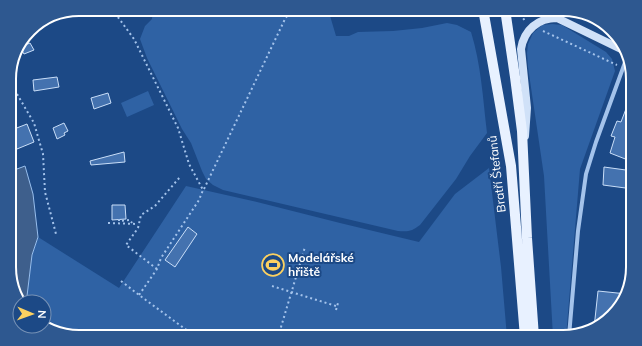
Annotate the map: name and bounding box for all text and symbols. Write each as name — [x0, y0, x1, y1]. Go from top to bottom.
street label: Bratří Štefanů — [484, 135, 509, 213]
place label: Modelářské hřiště — [288, 250, 354, 279]
sports icon: Modelářské hřiště — [260, 252, 286, 278]
north arrow — [12, 294, 52, 334]
text: N — [35, 310, 49, 319]

